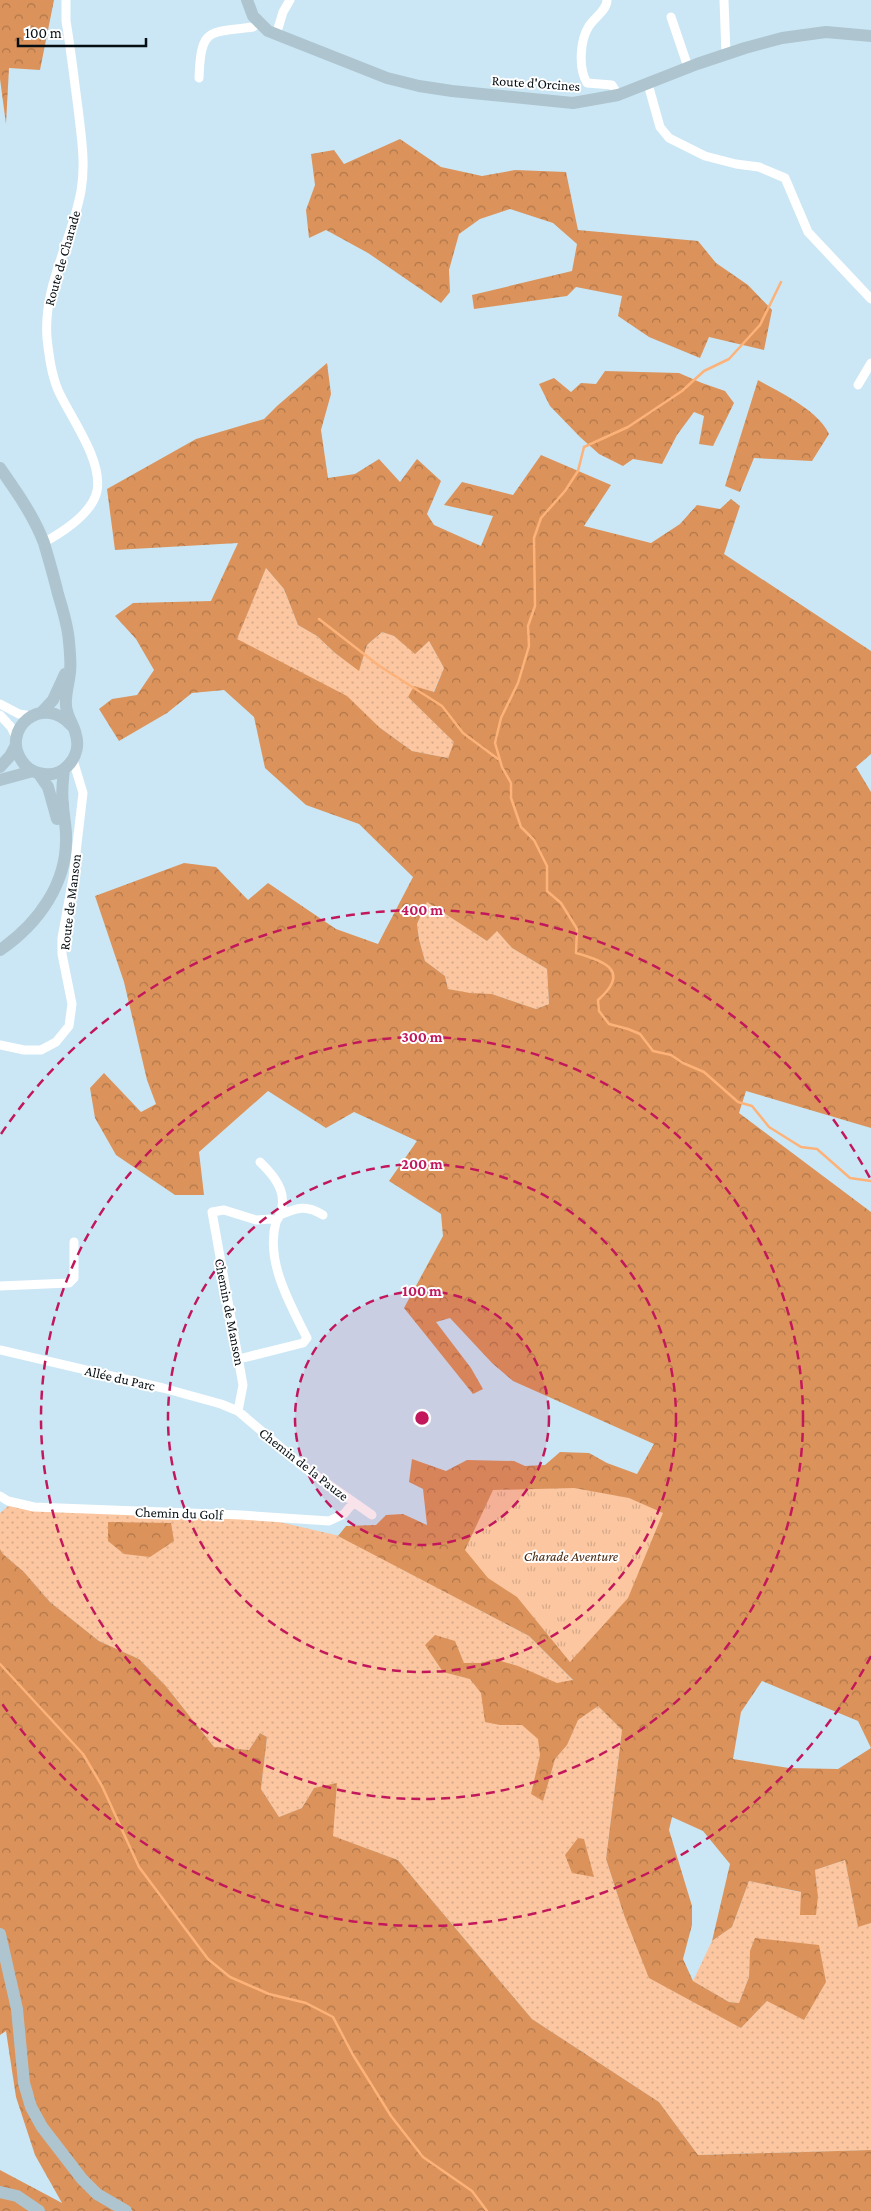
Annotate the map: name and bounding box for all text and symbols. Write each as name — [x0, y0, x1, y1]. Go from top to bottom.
scale bar — [18, 15, 145, 47]
text: 100 m — [25, 25, 62, 41]
street label: Route d'Orcines — [491, 72, 581, 94]
street label: Route de Charade — [41, 209, 83, 307]
street label: Route de Manson — [56, 852, 84, 951]
text: 400 m — [401, 902, 443, 918]
text: 300 m — [401, 1029, 443, 1045]
text: 200 m — [401, 1156, 443, 1172]
street label: Chemin de Manson — [212, 1257, 248, 1367]
text: 100 m — [402, 1283, 442, 1299]
street label: Allée du Parc — [83, 1362, 157, 1394]
centre of rings — [413, 1409, 431, 1427]
street label: Chemin de la Pauze — [256, 1424, 352, 1504]
street label: Chemin du Golf — [135, 1503, 224, 1523]
park label: Charade Aventure — [524, 1548, 619, 1564]

